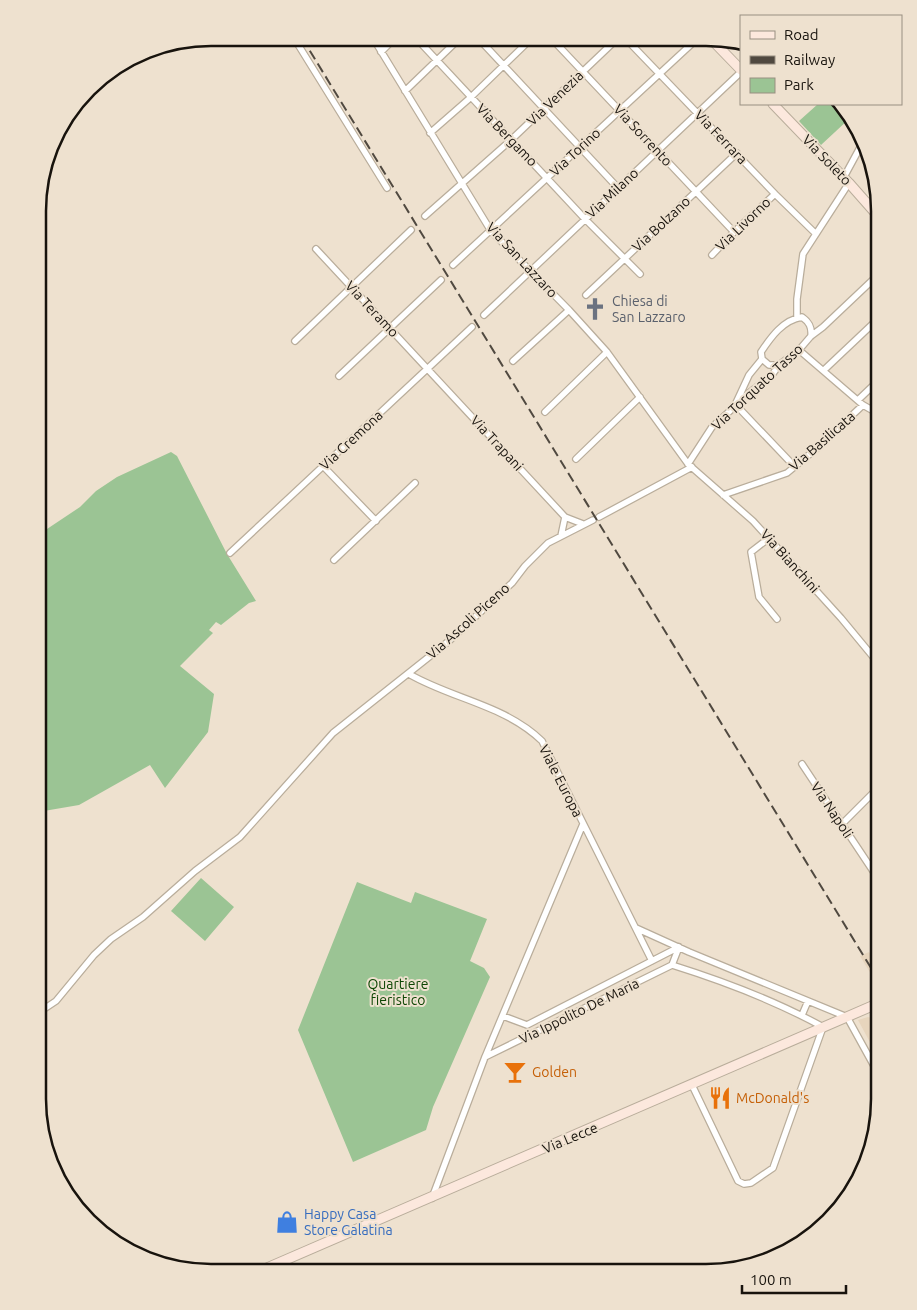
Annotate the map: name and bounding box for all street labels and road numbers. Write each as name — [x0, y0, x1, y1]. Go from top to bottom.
street label: Via Venezia — [524, 67, 586, 129]
street label: Via Bergamo — [473, 100, 541, 170]
street label: Via Sorrento — [610, 101, 676, 169]
street label: Via Ferrara — [691, 107, 751, 167]
street label: Via Torino — [546, 125, 604, 179]
street label: Via Soleto — [799, 132, 855, 188]
street label: Via Milano — [582, 165, 642, 221]
street label: Via Bolzano — [629, 193, 693, 255]
street label: Via Livorno — [712, 194, 774, 254]
street label: Via San Lazzaro — [483, 219, 561, 301]
street label: Via Teramo — [342, 278, 402, 340]
street label: Via Torquato Tasso — [708, 341, 806, 433]
street label: Via Cremona — [316, 407, 386, 473]
street label: Via Basilicata — [786, 408, 858, 474]
street label: Via Trapani — [467, 412, 527, 474]
street label: Via Bianchini — [757, 526, 823, 596]
street label: Via Ascoli Piceno — [423, 580, 513, 662]
street label: Viale Europa — [536, 742, 586, 820]
street label: Via Napoli — [808, 779, 856, 841]
street label: Via Ippolito De Maria — [516, 975, 642, 1047]
street label: Via Lecce — [540, 1119, 600, 1157]

